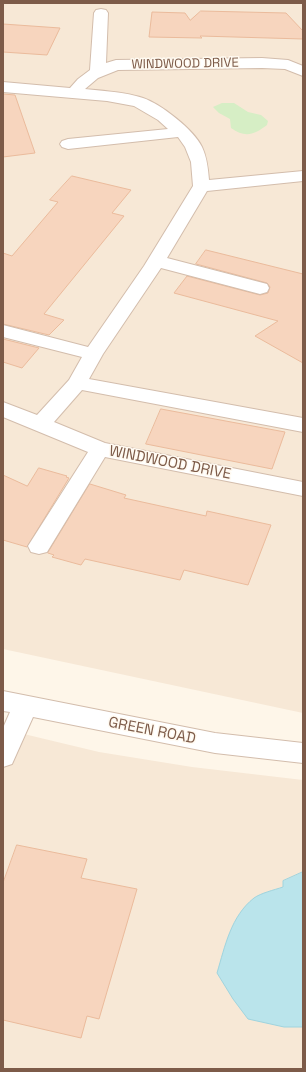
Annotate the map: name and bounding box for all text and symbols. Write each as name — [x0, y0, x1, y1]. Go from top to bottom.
street label: WINDWOOD DRIVE — [131, 55, 239, 73]
street label: WINDWOOD DRIVE — [107, 442, 233, 484]
street label: GREEN ROAD — [107, 714, 197, 748]

